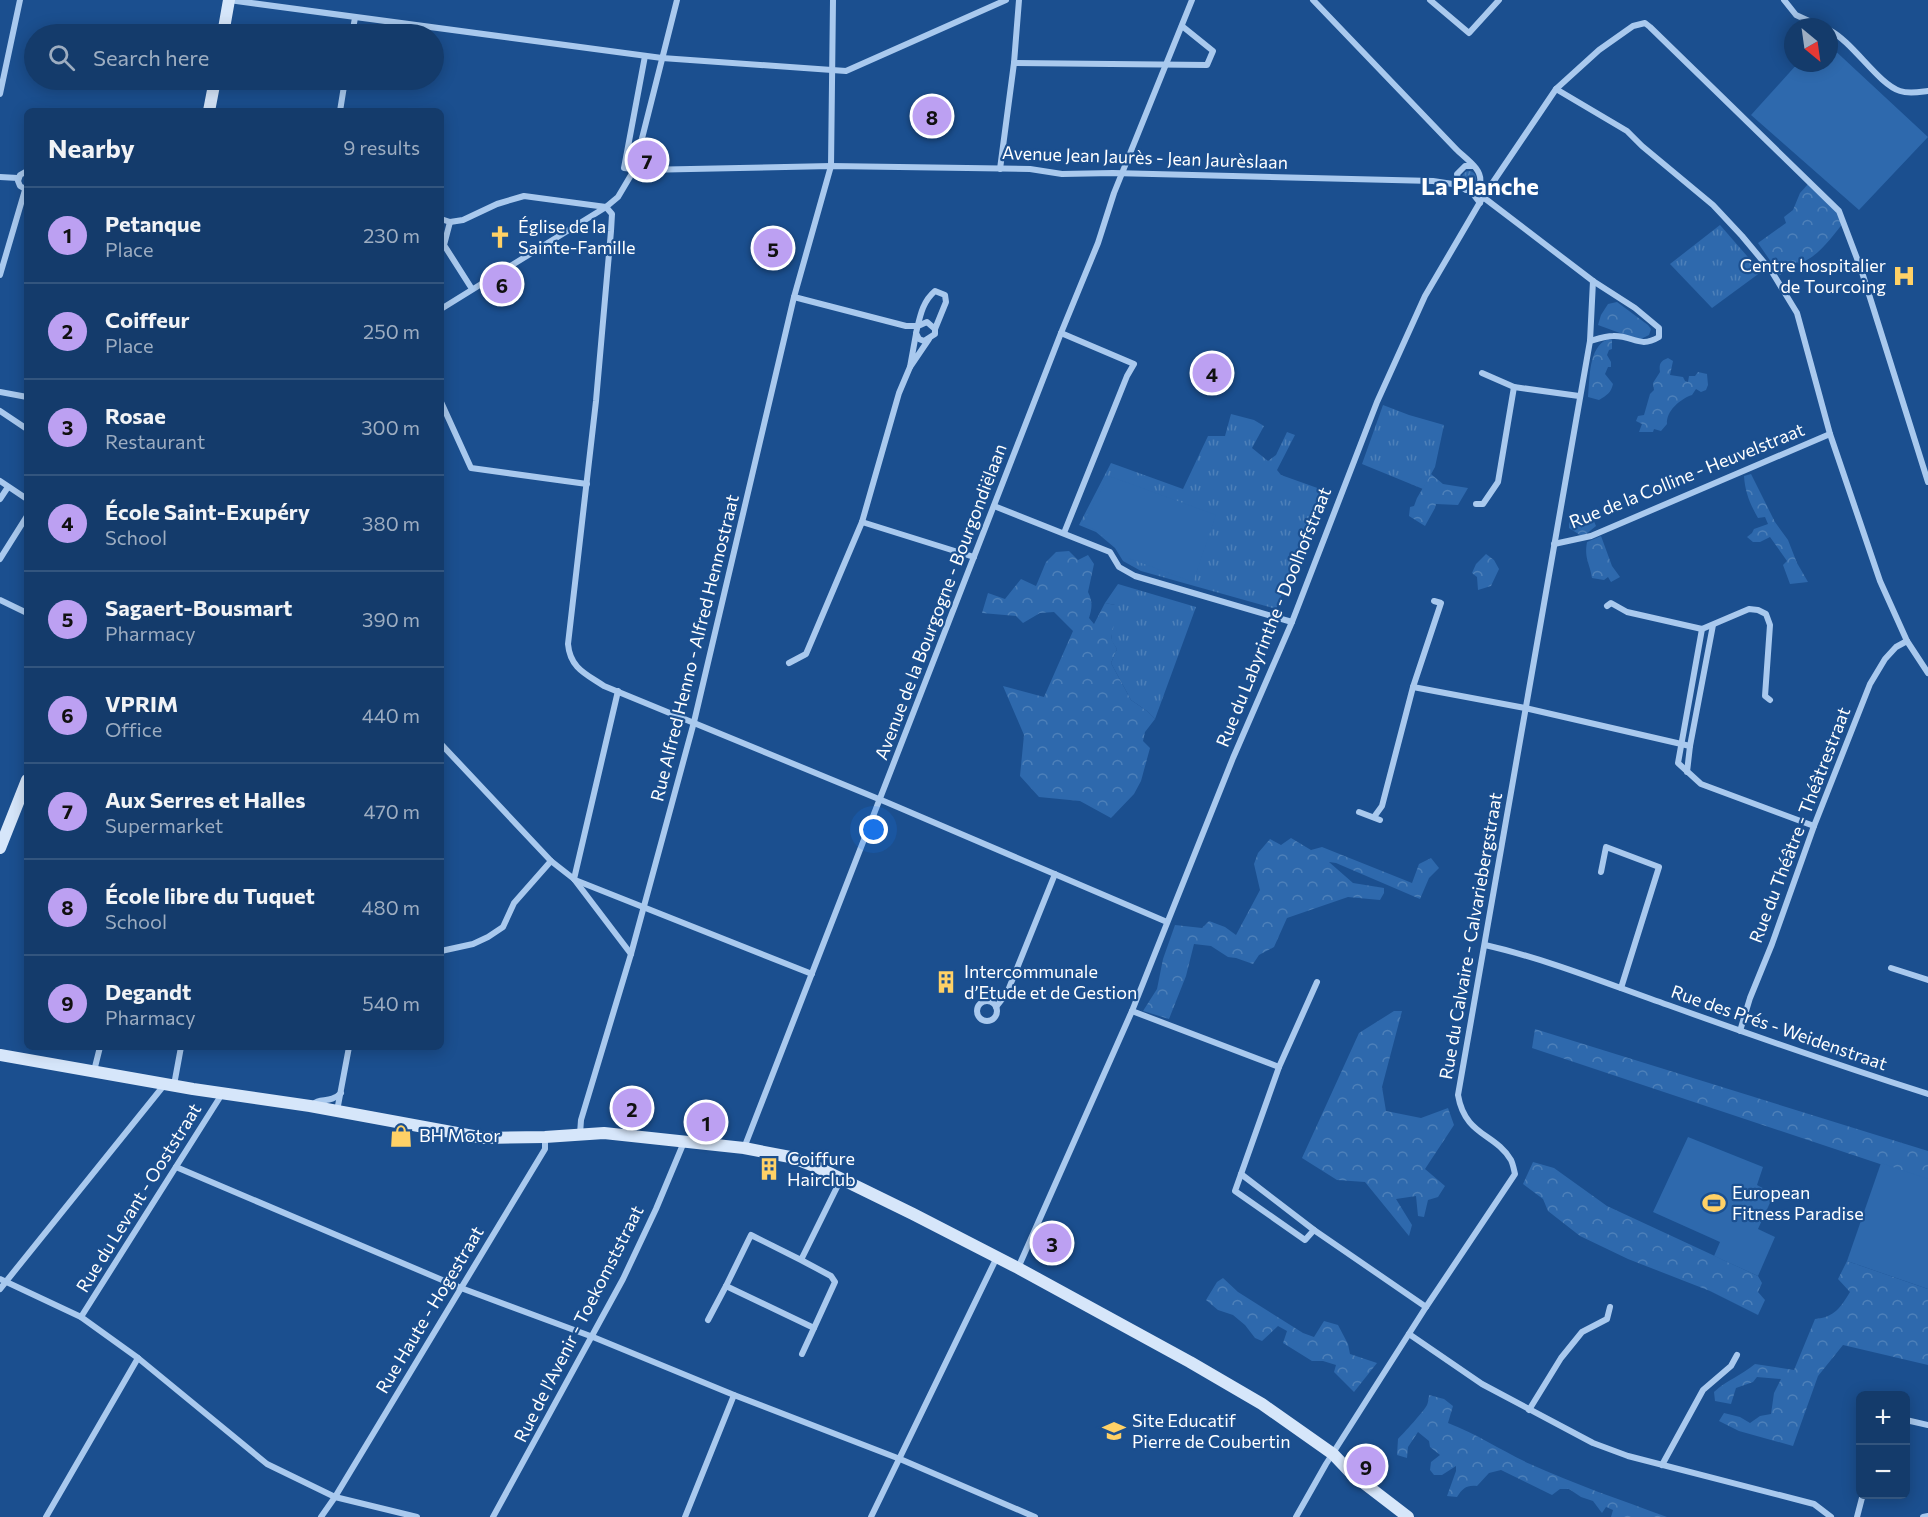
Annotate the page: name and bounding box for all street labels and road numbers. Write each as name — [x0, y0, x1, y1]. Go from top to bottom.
street label: Avenue Jean Jaurès - Jean Jaurèslaan — [1002, 141, 1288, 173]
street label: Rue de la Colline - Heuvelstraat — [1566, 418, 1807, 532]
street label: Avenue de la Bourgogne - Bourgondiëlaan — [869, 441, 1011, 763]
street label: Rue du Labyrinthe - Doolhofstraat — [1211, 484, 1335, 750]
street label: Rue Alfred Henno - Alfred Hennostraat — [645, 492, 743, 803]
street label: Rue du Théâtre - Théâtrestraat — [1744, 704, 1854, 946]
street label: Rue du Calvaire - Calvariebergstraat — [1434, 791, 1506, 1081]
street label: Rue des Prés - Weidenstraat — [1668, 980, 1890, 1074]
street label: Rue du Levant - Ooststraat — [71, 1099, 205, 1296]
street label: Rue de l'Avenir - Toekomststraat — [509, 1201, 648, 1446]
street label: Rue Haute - Hogestraat — [370, 1222, 488, 1397]

